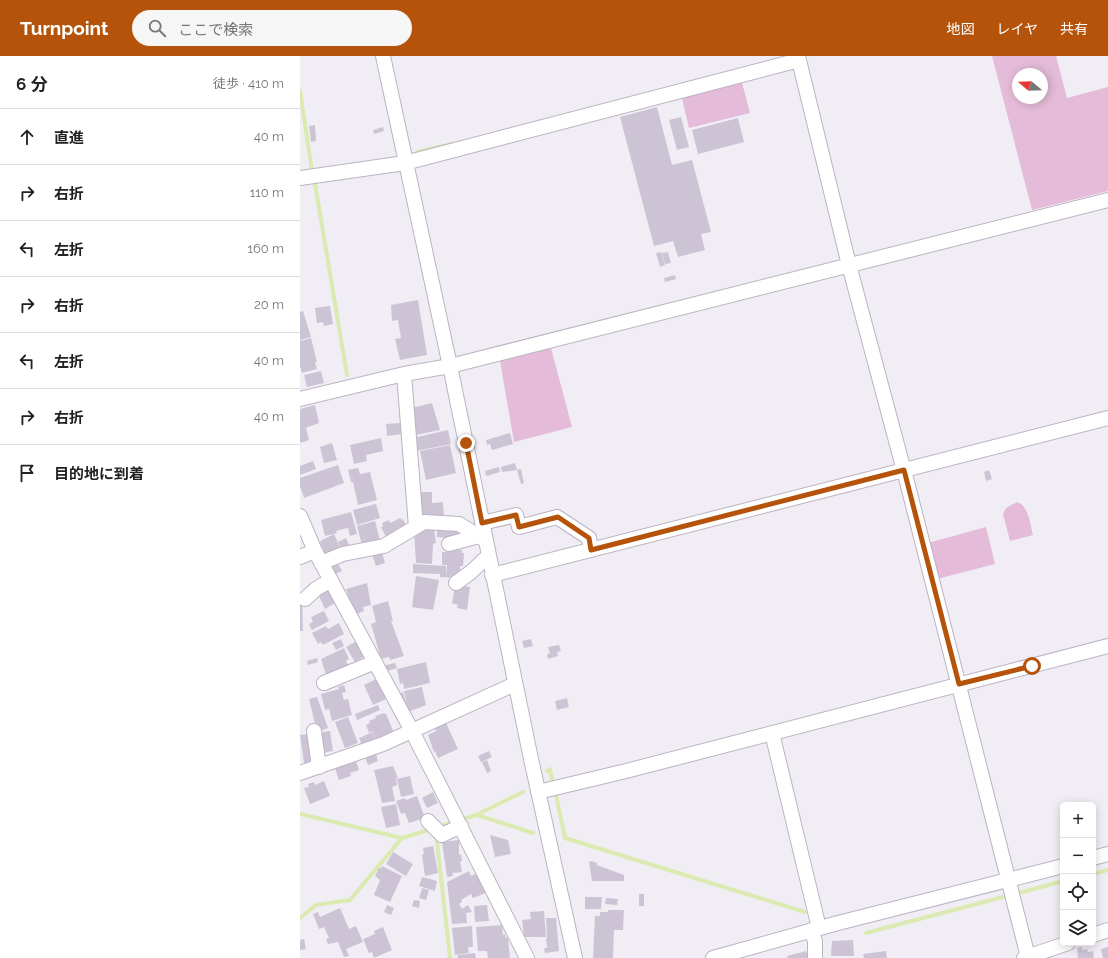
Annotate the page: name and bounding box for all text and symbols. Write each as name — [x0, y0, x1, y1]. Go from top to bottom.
search box — [132, 10, 412, 46]
text: Turnpoint — [20, 17, 108, 39]
icon: search — [146, 17, 168, 39]
text: ここで検索 — [178, 21, 253, 39]
text: 地図 — [946, 21, 974, 37]
text: レイヤ — [996, 21, 1038, 37]
text: 共有 — [1060, 21, 1088, 37]
north arrow — [1012, 68, 1048, 104]
text: 6 分 — [16, 74, 47, 94]
text: 徒歩 · 410 m — [213, 76, 284, 91]
icon: ahead — [16, 126, 38, 148]
text: 直進 — [54, 129, 84, 147]
text: 40 m — [254, 129, 284, 144]
icon: right — [16, 182, 38, 204]
text: 右折 — [54, 185, 84, 203]
text: 110 m — [250, 185, 284, 200]
icon: left — [16, 238, 38, 260]
text: 左折 — [54, 241, 84, 259]
text: 160 m — [247, 241, 284, 256]
icon: right — [16, 294, 38, 316]
text: 右折 — [54, 297, 84, 315]
text: 20 m — [254, 297, 284, 312]
icon: left — [16, 350, 38, 372]
text: 左折 — [54, 353, 84, 371]
text: 40 m — [254, 353, 284, 368]
icon: right — [16, 406, 38, 428]
text: 右折 — [54, 409, 84, 427]
text: 40 m — [254, 409, 284, 424]
route end — [457, 434, 475, 452]
icon: arrive — [16, 462, 38, 484]
text: 目的地に到着 — [54, 465, 144, 483]
route start — [1023, 657, 1041, 675]
map controls — [1060, 802, 1096, 946]
button: + — [1060, 802, 1096, 838]
button: − — [1060, 838, 1096, 874]
button: locate — [1060, 874, 1096, 910]
button: layers — [1060, 910, 1096, 946]

